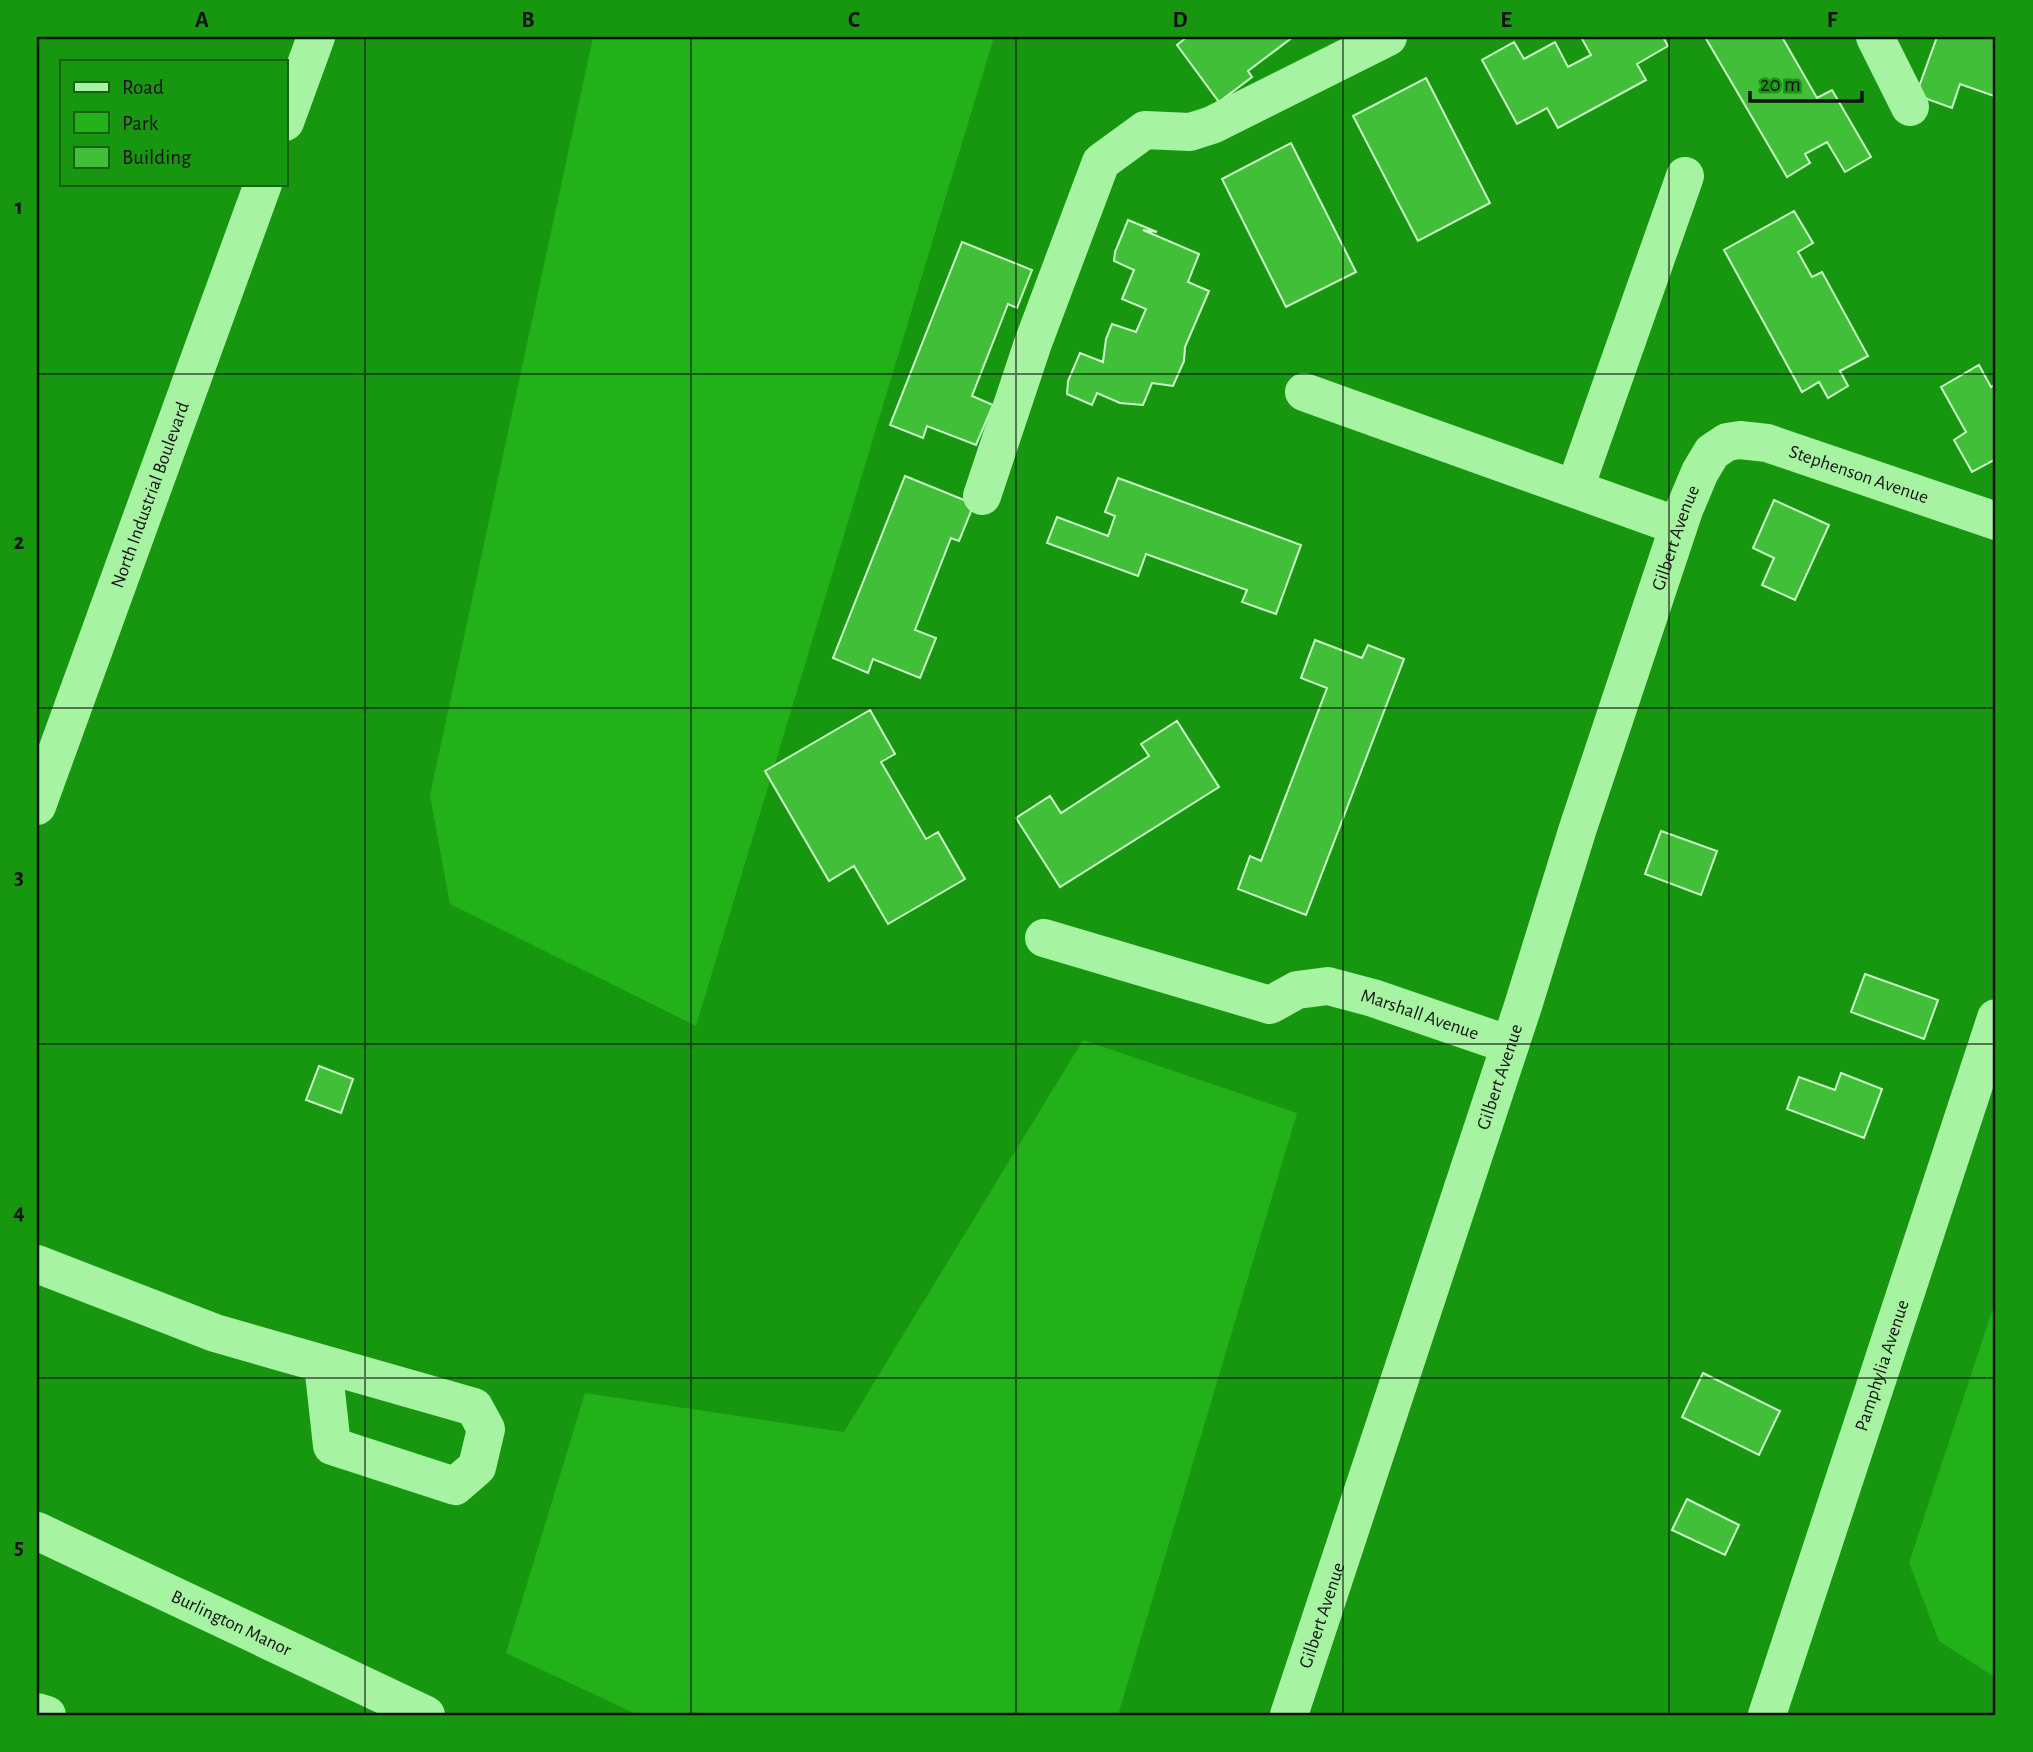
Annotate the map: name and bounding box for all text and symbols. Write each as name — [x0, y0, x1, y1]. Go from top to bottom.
text: A — [195, 9, 209, 32]
text: B — [521, 9, 535, 32]
text: C — [848, 9, 860, 32]
text: D — [1172, 9, 1188, 32]
text: E — [1500, 9, 1512, 32]
text: F — [1827, 9, 1838, 32]
legend — [60, 60, 287, 186]
scale bar — [1750, 60, 1862, 104]
text: 20 m — [1760, 74, 1801, 95]
text: Road — [122, 77, 164, 98]
text: Park — [122, 113, 159, 134]
text: Building — [122, 147, 192, 168]
text: 1 — [15, 196, 23, 219]
street label: North Industrial Boulevard — [108, 399, 193, 591]
street label: Stephenson Avenue — [1787, 442, 1931, 507]
street label: Gilbert Avenue — [1648, 482, 1703, 593]
text: 2 — [14, 531, 25, 554]
text: 3 — [14, 866, 24, 889]
street label: Marshall Avenue — [1359, 986, 1481, 1043]
street label: Gilbert Avenue — [1473, 1022, 1526, 1132]
text: 4 — [13, 1201, 25, 1224]
street label: Pamphylia Avenue — [1851, 1297, 1912, 1434]
text: 5 — [14, 1536, 24, 1559]
street label: Gilbert Avenue — [1296, 1560, 1348, 1671]
street label: Burlington Manor — [168, 1586, 294, 1659]

